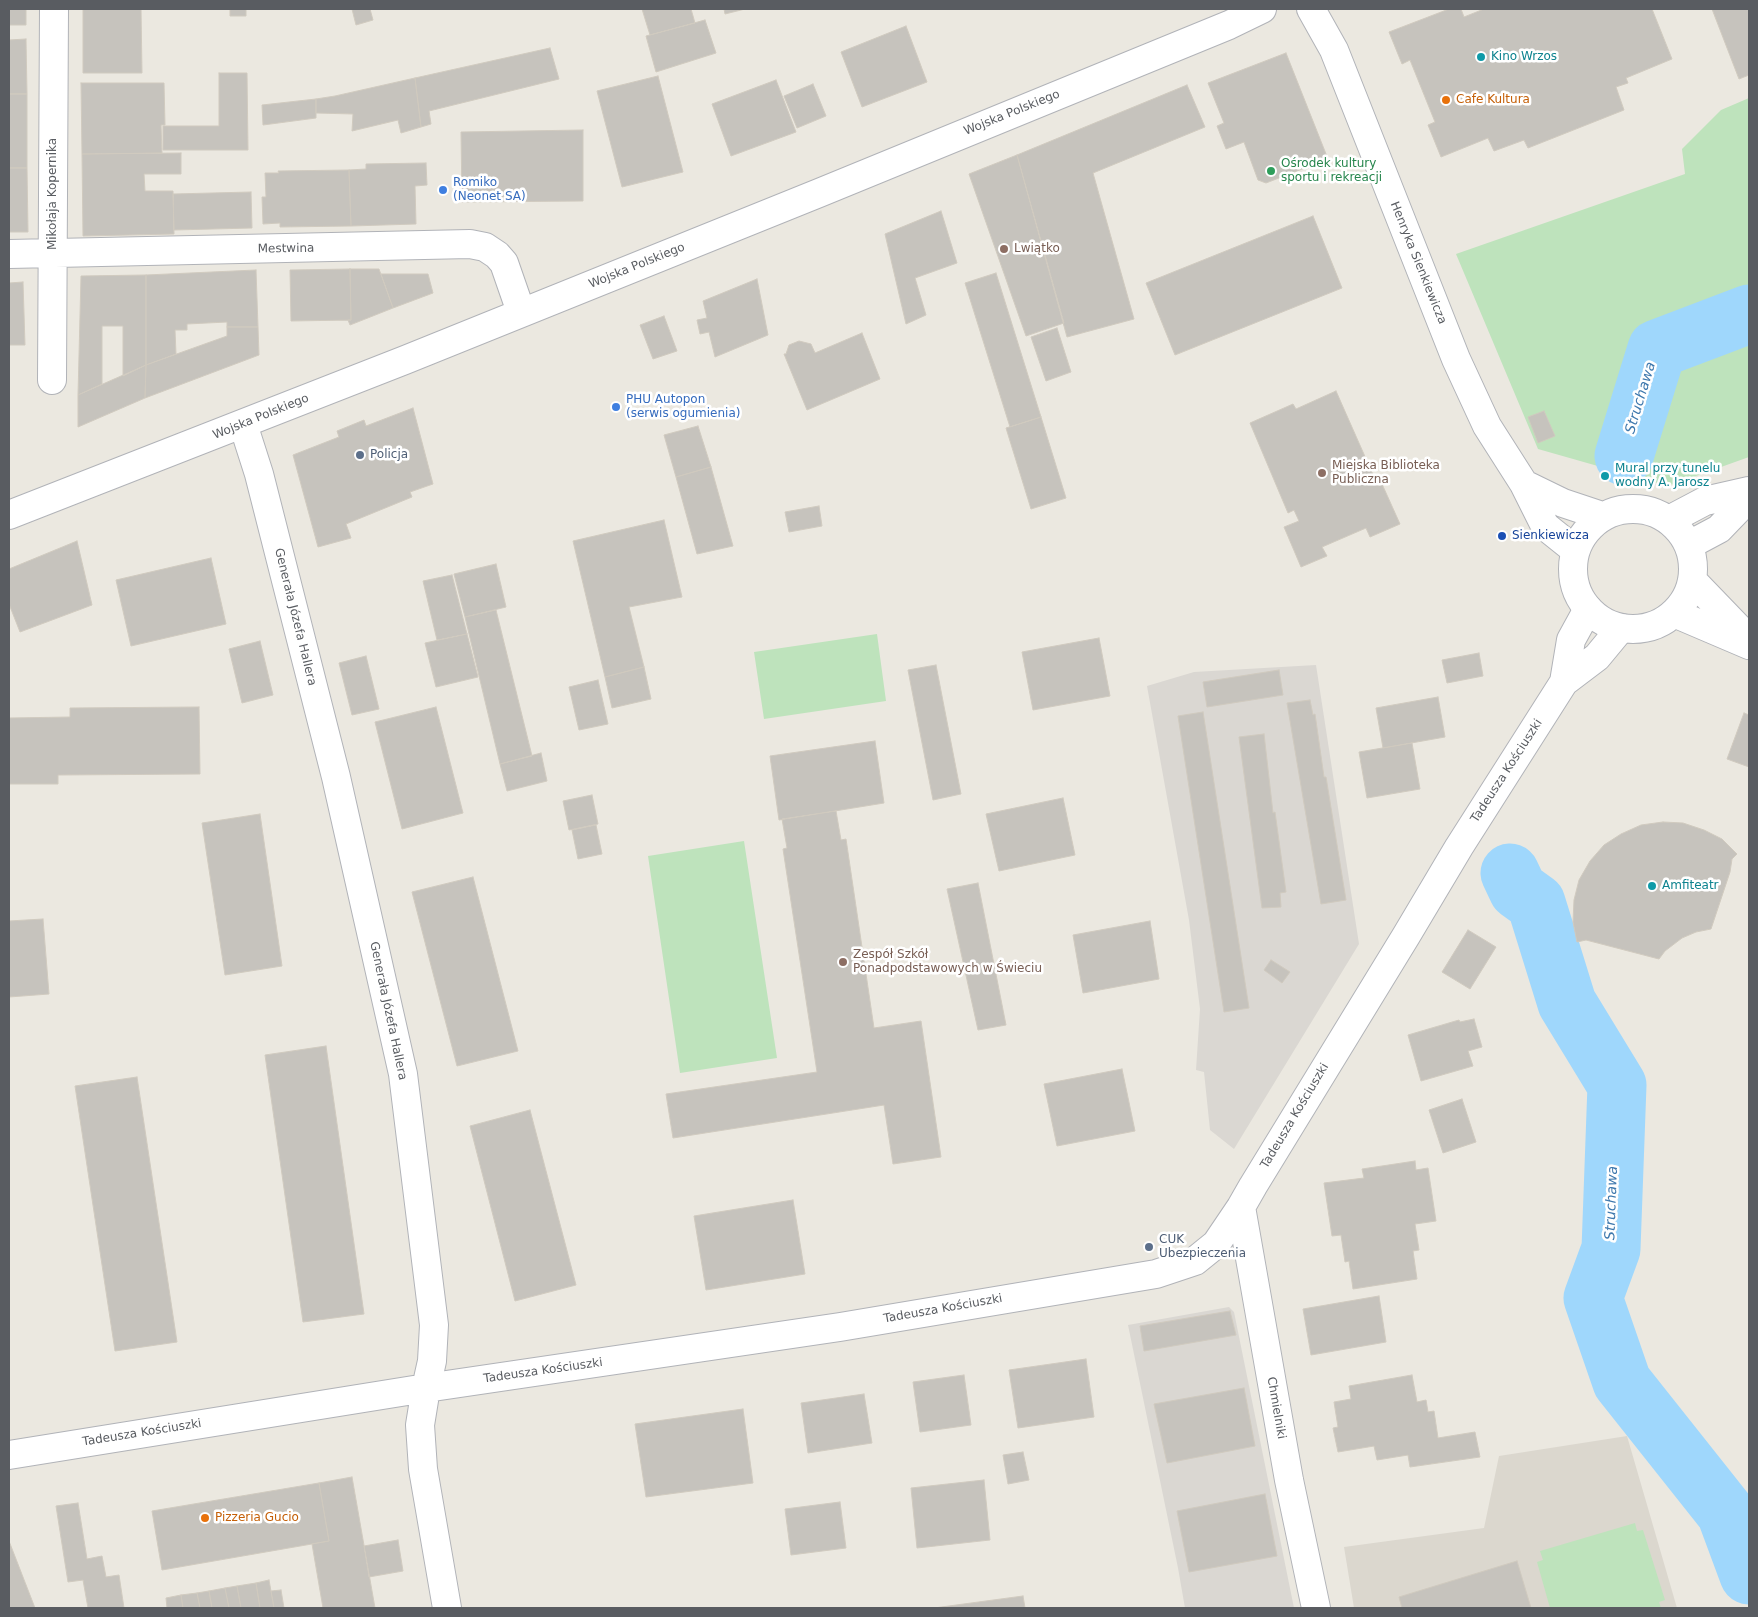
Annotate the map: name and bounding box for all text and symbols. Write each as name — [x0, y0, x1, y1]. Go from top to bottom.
place label: Kino Wrzos — [1491, 50, 1557, 64]
marker: Kino Wrzos — [1475, 51, 1487, 63]
street label: Wojska Polskiego — [962, 87, 1062, 139]
place label: Cafe Kultura — [1456, 93, 1530, 107]
marker: Cafe Kultura — [1440, 94, 1452, 106]
street label: Mikołaja Kopernika — [46, 138, 60, 250]
place label: Ośrodek kultury sportu i rekreacji — [1281, 157, 1382, 185]
marker: Ośrodek kultury sportu i rekreacji — [1265, 165, 1277, 177]
place label: Romiko (Neonet SA) — [453, 176, 526, 204]
marker: Romiko (Neonet SA) — [437, 184, 449, 196]
street label: Henryka Sienkiewicza — [1387, 200, 1449, 326]
street label: Wojska Polskiego — [587, 240, 687, 292]
street label: Mestwina — [257, 241, 315, 257]
place label: Lwiątko — [1014, 242, 1060, 256]
marker: Lwiątko — [998, 243, 1010, 255]
water label: Struchawa — [1622, 360, 1660, 436]
street label: Wojska Polskiego — [211, 391, 311, 443]
place label: PHU Autopon (serwis ogumienia) — [626, 393, 740, 421]
marker: PHU Autopon (serwis ogumienia) — [610, 401, 622, 413]
place label: Policja — [370, 448, 408, 462]
marker: Policja — [354, 449, 366, 461]
place label: Miejska Biblioteka Publiczna — [1332, 459, 1440, 487]
place label: Mural przy tunelu wodny A. Jarosz — [1615, 462, 1720, 490]
marker: Miejska Biblioteka Publiczna — [1316, 467, 1328, 479]
marker: Mural przy tunelu wodny A. Jarosz — [1599, 470, 1611, 482]
place label: Sienkiewicza — [1512, 529, 1589, 543]
marker: Sienkiewicza — [1496, 530, 1508, 542]
street label: Generała Józefa Hallera — [271, 547, 319, 687]
street label: Tadeusza Kościuszki — [1468, 717, 1546, 825]
place label: Amfiteatr — [1662, 879, 1719, 893]
marker: Amfiteatr — [1646, 880, 1658, 892]
street label: Generała Józefa Hallera — [366, 940, 410, 1082]
place label: Zespół Szkół Ponadpodstawowych w Świeciu — [853, 948, 1042, 976]
marker: Zespół Szkół Ponadpodstawowych w Świeciu — [837, 956, 849, 968]
street label: Tadeusza Kościuszki — [1258, 1061, 1332, 1171]
water label: Struchawa — [1602, 1166, 1622, 1240]
place label: CUK Ubezpieczenia — [1159, 1233, 1246, 1261]
marker: CUK Ubezpieczenia — [1143, 1241, 1155, 1253]
street label: Tadeusza Kościuszki — [883, 1291, 1003, 1327]
street label: Tadeusza Kościuszki — [482, 1356, 604, 1386]
street label: Chmielniki — [1263, 1376, 1289, 1440]
street label: Tadeusza Kościuszki — [81, 1416, 203, 1450]
place label: Pizzeria Gucio — [215, 1511, 299, 1525]
marker: Pizzeria Gucio — [199, 1512, 211, 1524]

